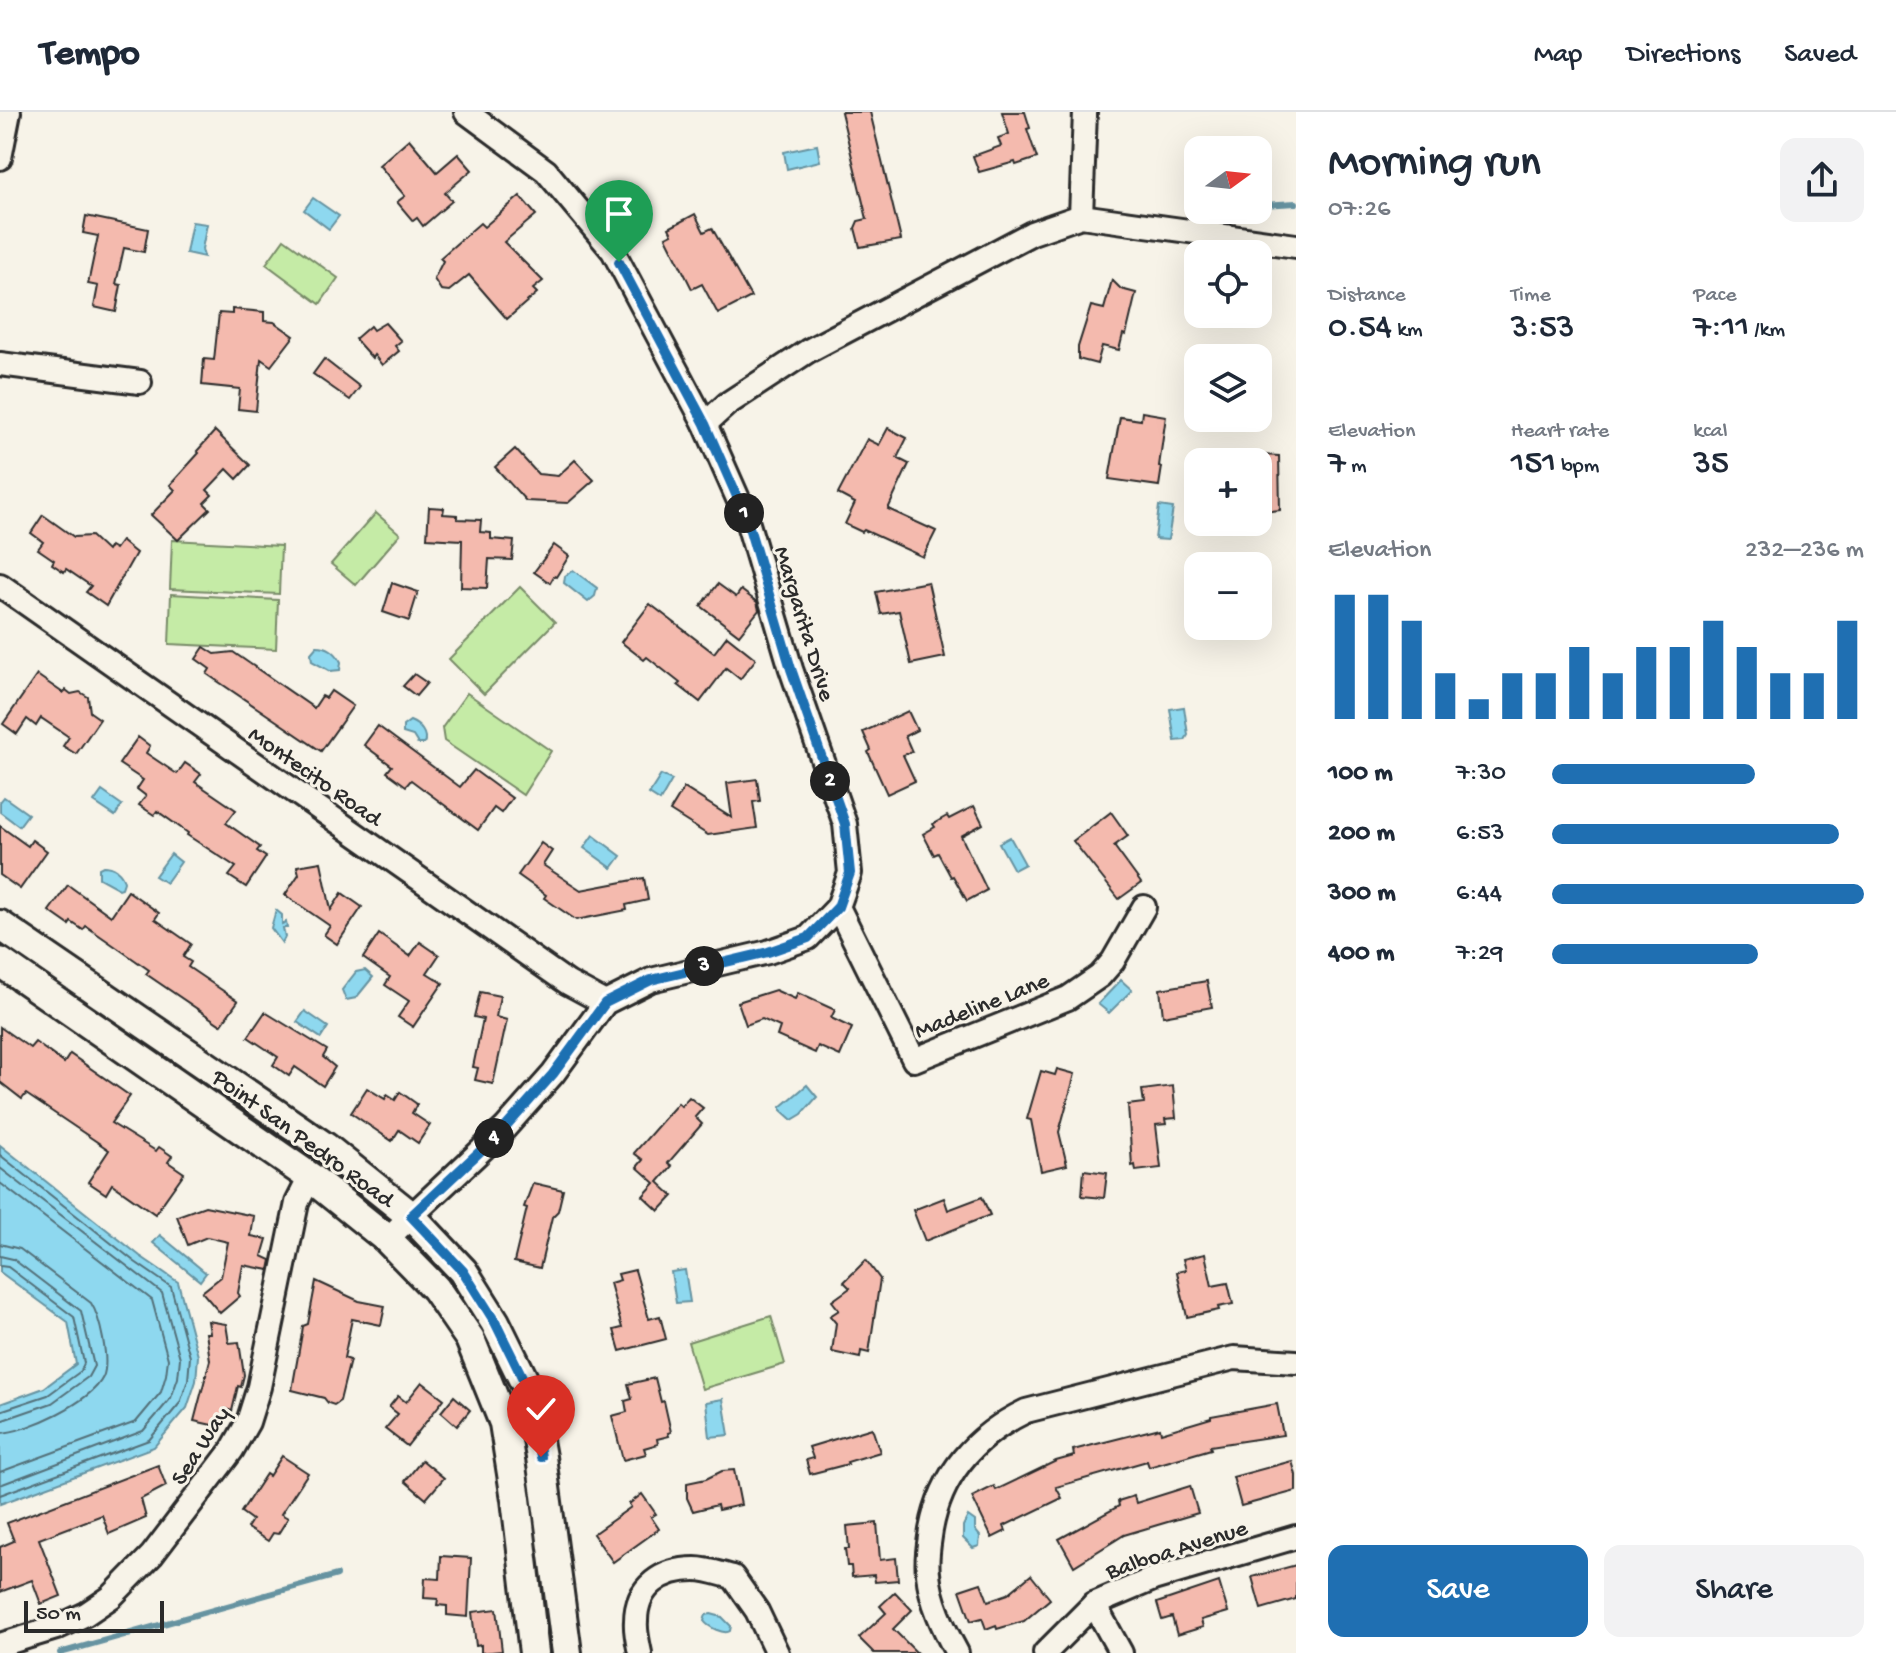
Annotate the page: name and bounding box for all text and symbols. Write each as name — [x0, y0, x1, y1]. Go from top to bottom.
text: Tempo — [40, 33, 140, 77]
text: Map — [1534, 39, 1582, 72]
text: Directions — [1626, 39, 1740, 72]
text: Saved — [1784, 39, 1856, 72]
north arrow — [1184, 136, 1272, 224]
map controls — [1184, 136, 1272, 640]
button: share — [1780, 138, 1864, 222]
text: Morning run — [1328, 139, 1541, 191]
pin — [585, 180, 653, 262]
icon: arrive — [597, 192, 641, 236]
text: 07:26 — [1328, 195, 1390, 226]
button: locate — [1184, 240, 1272, 328]
text: Distance — [1328, 283, 1406, 309]
text: Time — [1511, 283, 1551, 309]
text: Pace — [1693, 283, 1737, 309]
text: 0.54 — [1328, 309, 1392, 349]
text: 3:53 — [1511, 309, 1575, 349]
text: 7:11 — [1693, 309, 1749, 349]
text: km — [1392, 318, 1423, 344]
text: /km — [1749, 318, 1785, 344]
button: layers — [1184, 344, 1272, 432]
text: Elevation — [1328, 419, 1415, 445]
text: Heart rate — [1511, 419, 1609, 445]
text: kcal — [1693, 419, 1728, 445]
text: 7 — [1328, 445, 1346, 485]
text: 151 — [1511, 445, 1556, 485]
text: 35 — [1693, 445, 1729, 485]
button: + — [1184, 448, 1272, 536]
text: m — [1346, 454, 1367, 480]
text: bpm — [1556, 454, 1599, 480]
pin: 1 — [724, 493, 764, 533]
text: 1 — [740, 500, 748, 526]
text: Elevation — [1328, 536, 1431, 567]
text: 232–236 m — [1745, 536, 1864, 567]
street label: Margarita Drive — [765, 543, 840, 705]
button: − — [1184, 552, 1272, 640]
street label: Montecito Road — [242, 721, 388, 836]
text: 100 m — [1328, 759, 1393, 790]
text: 7:30 — [1456, 759, 1506, 790]
pin: 2 — [810, 761, 850, 801]
text: 2 — [825, 768, 835, 794]
text: 200 m — [1328, 819, 1395, 850]
text: 6:53 — [1456, 819, 1505, 850]
text: 300 m — [1328, 879, 1396, 910]
text: 6:44 — [1456, 879, 1502, 910]
text: 400 m — [1328, 939, 1394, 970]
text: 7:29 — [1456, 939, 1503, 970]
pin: 3 — [684, 946, 724, 986]
text: 3 — [698, 953, 710, 979]
street label: Madeline Lane — [911, 967, 1054, 1047]
street label: Point San Pedro Road — [204, 1063, 400, 1217]
pin: 4 — [474, 1118, 514, 1158]
text: 4 — [489, 1125, 499, 1151]
pin — [507, 1375, 575, 1457]
icon: check — [519, 1387, 563, 1431]
street label: Sea Way — [166, 1402, 238, 1492]
street label: Balboa Avenue — [1102, 1515, 1252, 1588]
button: Save — [1328, 1545, 1588, 1637]
button: Share — [1604, 1545, 1864, 1637]
scale bar — [24, 1597, 164, 1633]
text: 50 m — [36, 1602, 81, 1628]

